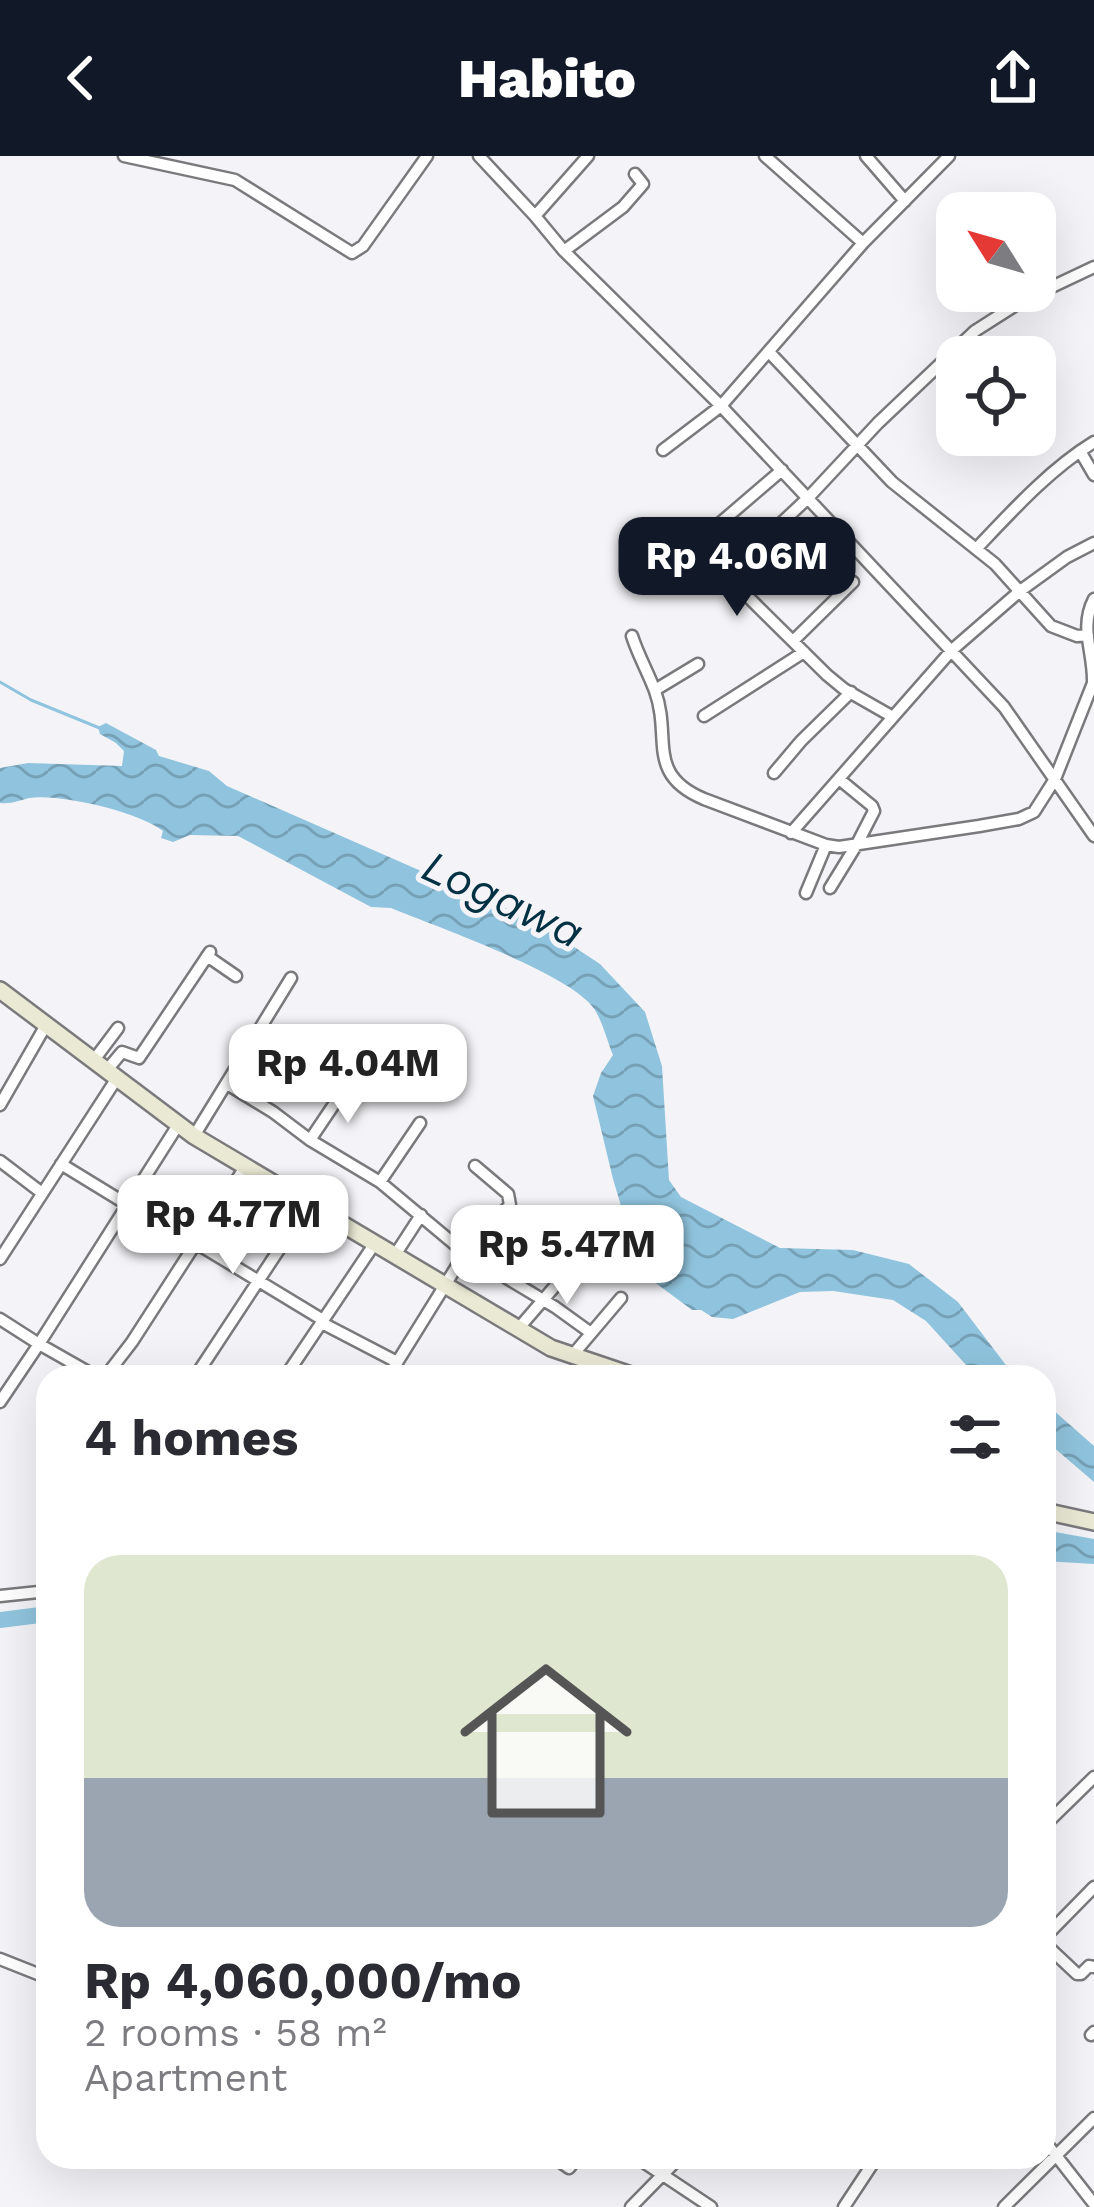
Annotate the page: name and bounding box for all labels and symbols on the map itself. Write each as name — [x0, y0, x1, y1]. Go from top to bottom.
north arrow — [936, 192, 1056, 312]
pin: Rp 4.06M — [613, 517, 861, 619]
water label: Logawa — [414, 839, 592, 959]
pin: Rp 4.04M — [224, 1024, 472, 1126]
pin: Rp 4.77M — [109, 1175, 357, 1277]
pin: Rp 5.47M — [443, 1205, 691, 1307]

